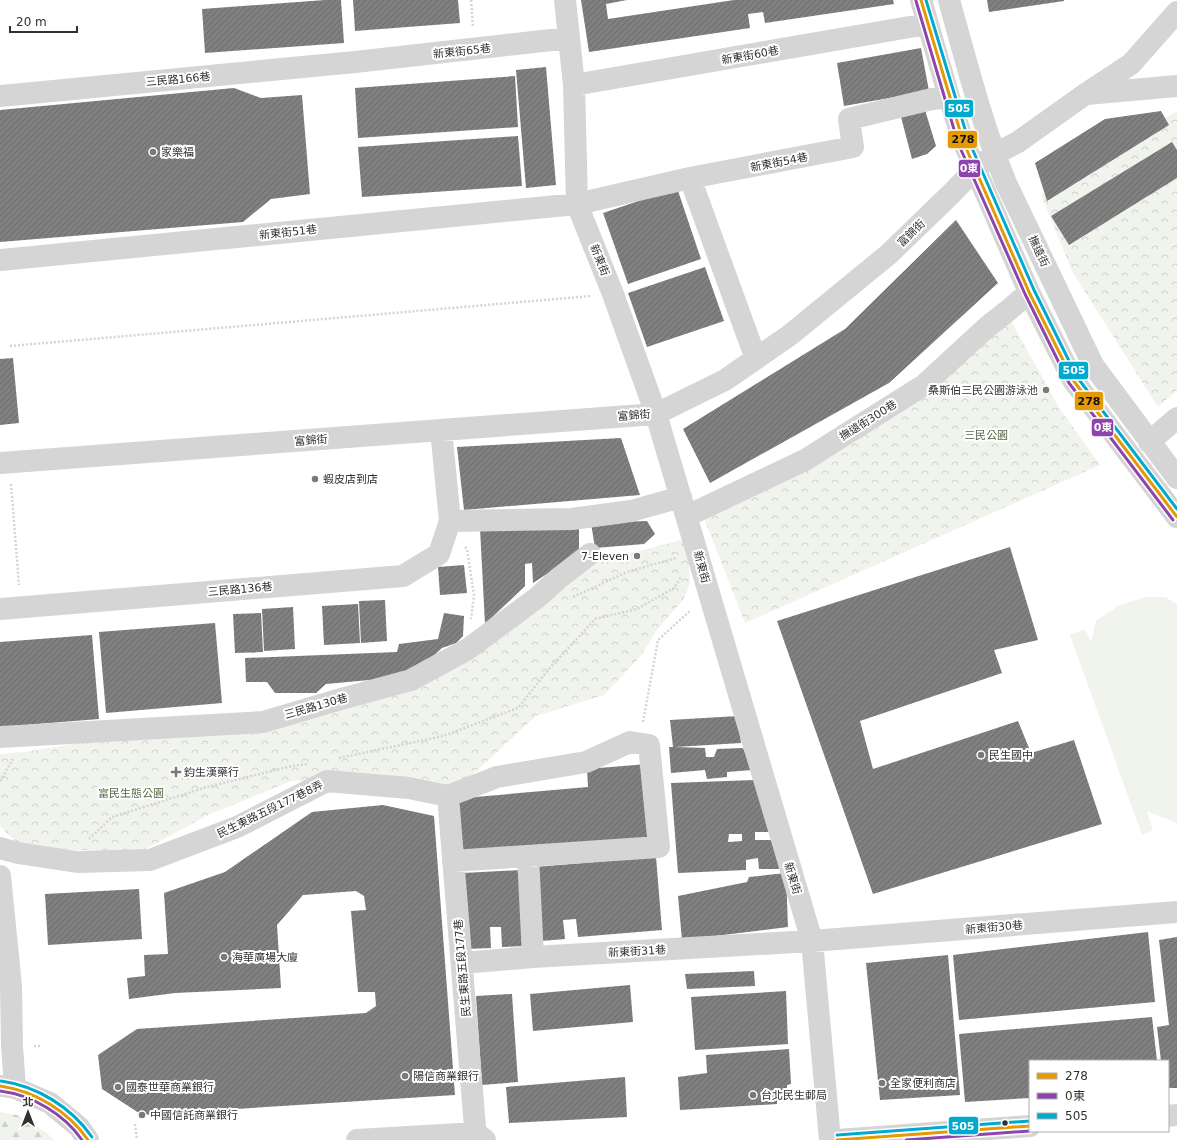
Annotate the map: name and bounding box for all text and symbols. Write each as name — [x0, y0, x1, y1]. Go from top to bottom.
scale bar — [10, 8, 77, 34]
text: 20 m — [16, 15, 47, 29]
street label: 新東街65巷 — [433, 42, 492, 61]
street label: 新東街60巷 — [720, 44, 780, 67]
street label: 三民路166巷 — [145, 70, 211, 89]
line badge: 505 — [944, 99, 974, 118]
text: 505 — [948, 102, 970, 115]
line badge: 278 — [947, 130, 978, 149]
text: 278 — [952, 133, 974, 146]
place label: 家樂福 — [161, 146, 194, 159]
marker: 家樂福 — [148, 147, 158, 157]
street label: 新東街54巷 — [749, 151, 809, 174]
line badge: 0東 — [958, 159, 981, 178]
text: 0東 — [960, 162, 978, 175]
street label: 富錦街 — [895, 217, 928, 249]
street label: 新東街51巷 — [259, 223, 318, 242]
street label: 撫遠街 — [1026, 234, 1051, 269]
street label: 新東街 — [587, 242, 612, 278]
line badge: 505 — [1058, 361, 1089, 380]
text: 505 — [1063, 364, 1085, 377]
place label: 桑斯伯三民公園游泳池 — [928, 384, 1038, 397]
marker: 桑斯伯三民公園游泳池 — [1041, 385, 1051, 395]
line badge: 278 — [1074, 391, 1104, 411]
text: 278 — [1078, 395, 1100, 408]
street label: 撫遠街300巷 — [837, 398, 899, 443]
street label: 富錦街 — [617, 408, 651, 423]
line badge: 0東 — [1091, 418, 1114, 437]
text: 0東 — [1094, 421, 1112, 434]
park label: 三民公園 — [964, 429, 1008, 442]
street label: 富錦街 — [294, 433, 328, 448]
place label: 蝦皮店到店 — [323, 473, 378, 486]
marker: 蝦皮店到店 — [310, 474, 320, 484]
place label: 7-Eleven — [581, 550, 629, 563]
street label: 新東街 — [691, 550, 712, 585]
marker: 7-Eleven — [632, 551, 642, 561]
street label: 三民路136巷 — [207, 580, 273, 599]
street label: 三民路130巷 — [283, 691, 349, 722]
place label: 民生國中 — [989, 749, 1033, 762]
marker: 民生國中 — [976, 750, 986, 760]
place label: 鈞生漢藥行 — [184, 766, 239, 779]
marker: 鈞生漢藥行 — [171, 767, 181, 777]
street label: 民生東路五段177巷8弄 — [215, 778, 325, 841]
park label: 富民生態公園 — [98, 787, 164, 800]
street label: 新東街 — [781, 860, 804, 896]
street label: 新東街30巷 — [965, 918, 1023, 937]
street label: 民生東路五段177巷 — [452, 919, 473, 1017]
street label: 新東街31巷 — [608, 943, 666, 960]
place label: 海華廣場大廈 — [232, 951, 298, 964]
marker: 海華廣場大廈 — [219, 952, 229, 962]
legend — [1029, 1060, 1169, 1132]
text: 278 — [1065, 1069, 1088, 1083]
place label: 陽信商業銀行 — [413, 1070, 479, 1083]
marker: 陽信商業銀行 — [400, 1071, 410, 1081]
place label: 全家便利商店 — [890, 1077, 956, 1090]
marker: 全家便利商店 — [877, 1078, 887, 1088]
place label: 國泰世華商業銀行 — [126, 1081, 214, 1094]
marker: 國泰世華商業銀行 — [113, 1082, 123, 1092]
place label: 台北民生郵局 — [761, 1089, 827, 1102]
text: 0東 — [1065, 1089, 1085, 1103]
marker: 台北民生郵局 — [748, 1090, 758, 1100]
north arrow — [8, 1092, 48, 1132]
text: 北 — [23, 1096, 34, 1109]
place label: 中國信託商業銀行 — [150, 1109, 238, 1122]
text: 505 — [1065, 1109, 1088, 1123]
marker: 中國信託商業銀行 — [137, 1110, 147, 1120]
line badge: 505 — [948, 1116, 979, 1135]
unlabelled marker — [1000, 1118, 1010, 1128]
text: 505 — [952, 1120, 974, 1133]

